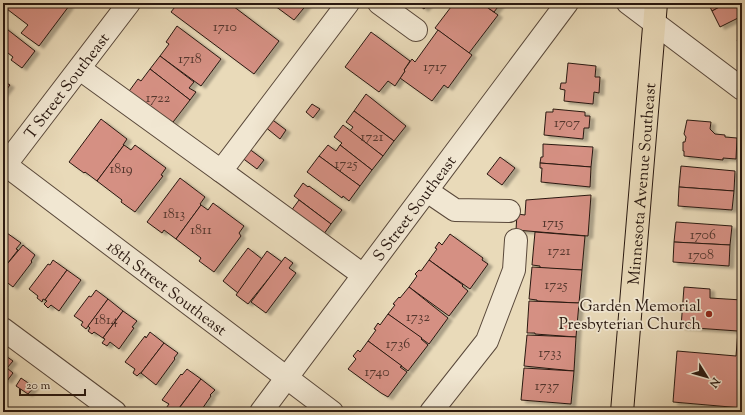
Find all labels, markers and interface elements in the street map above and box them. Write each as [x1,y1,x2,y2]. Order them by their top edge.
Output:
house number: 1710 [213,18,237,38]
street label: T Street Southeast [20,28,117,145]
house number: 1718 [178,50,202,70]
house number: 1717 [423,58,447,78]
street label: Minnesota Avenue Southeast [624,82,663,286]
house number: 1722 [146,89,171,109]
house number: 1707 [554,114,580,134]
house number: 1721 [361,128,384,148]
street label: S Street Southeast [369,151,463,267]
house number: 1725 [335,155,358,175]
house number: 1819 [109,160,133,180]
house number: 1813 [163,205,185,225]
house number: 1715 [542,214,564,234]
house number: 1811 [190,221,212,241]
house number: 1706 [690,226,716,246]
street label: 18th Street Southeast [101,236,231,343]
house number: 1721 [548,242,571,262]
house number: 1708 [688,246,714,266]
house number: 1725 [545,276,568,296]
place label: Garden Memorial Presbyterian Church [559,296,702,337]
house number: 1732 [406,308,430,328]
marker: Garden Memorial Presbyterian Church [704,309,714,319]
house number: 1814 [94,311,118,331]
house number: 1736 [386,335,410,355]
house number: 1733 [538,344,562,364]
north arrow [687,357,727,397]
house number: 1740 [364,363,390,383]
scale bar [20,371,85,397]
text: N [705,373,724,391]
text: 20 m [26,377,51,395]
house number: 1737 [535,377,559,397]

